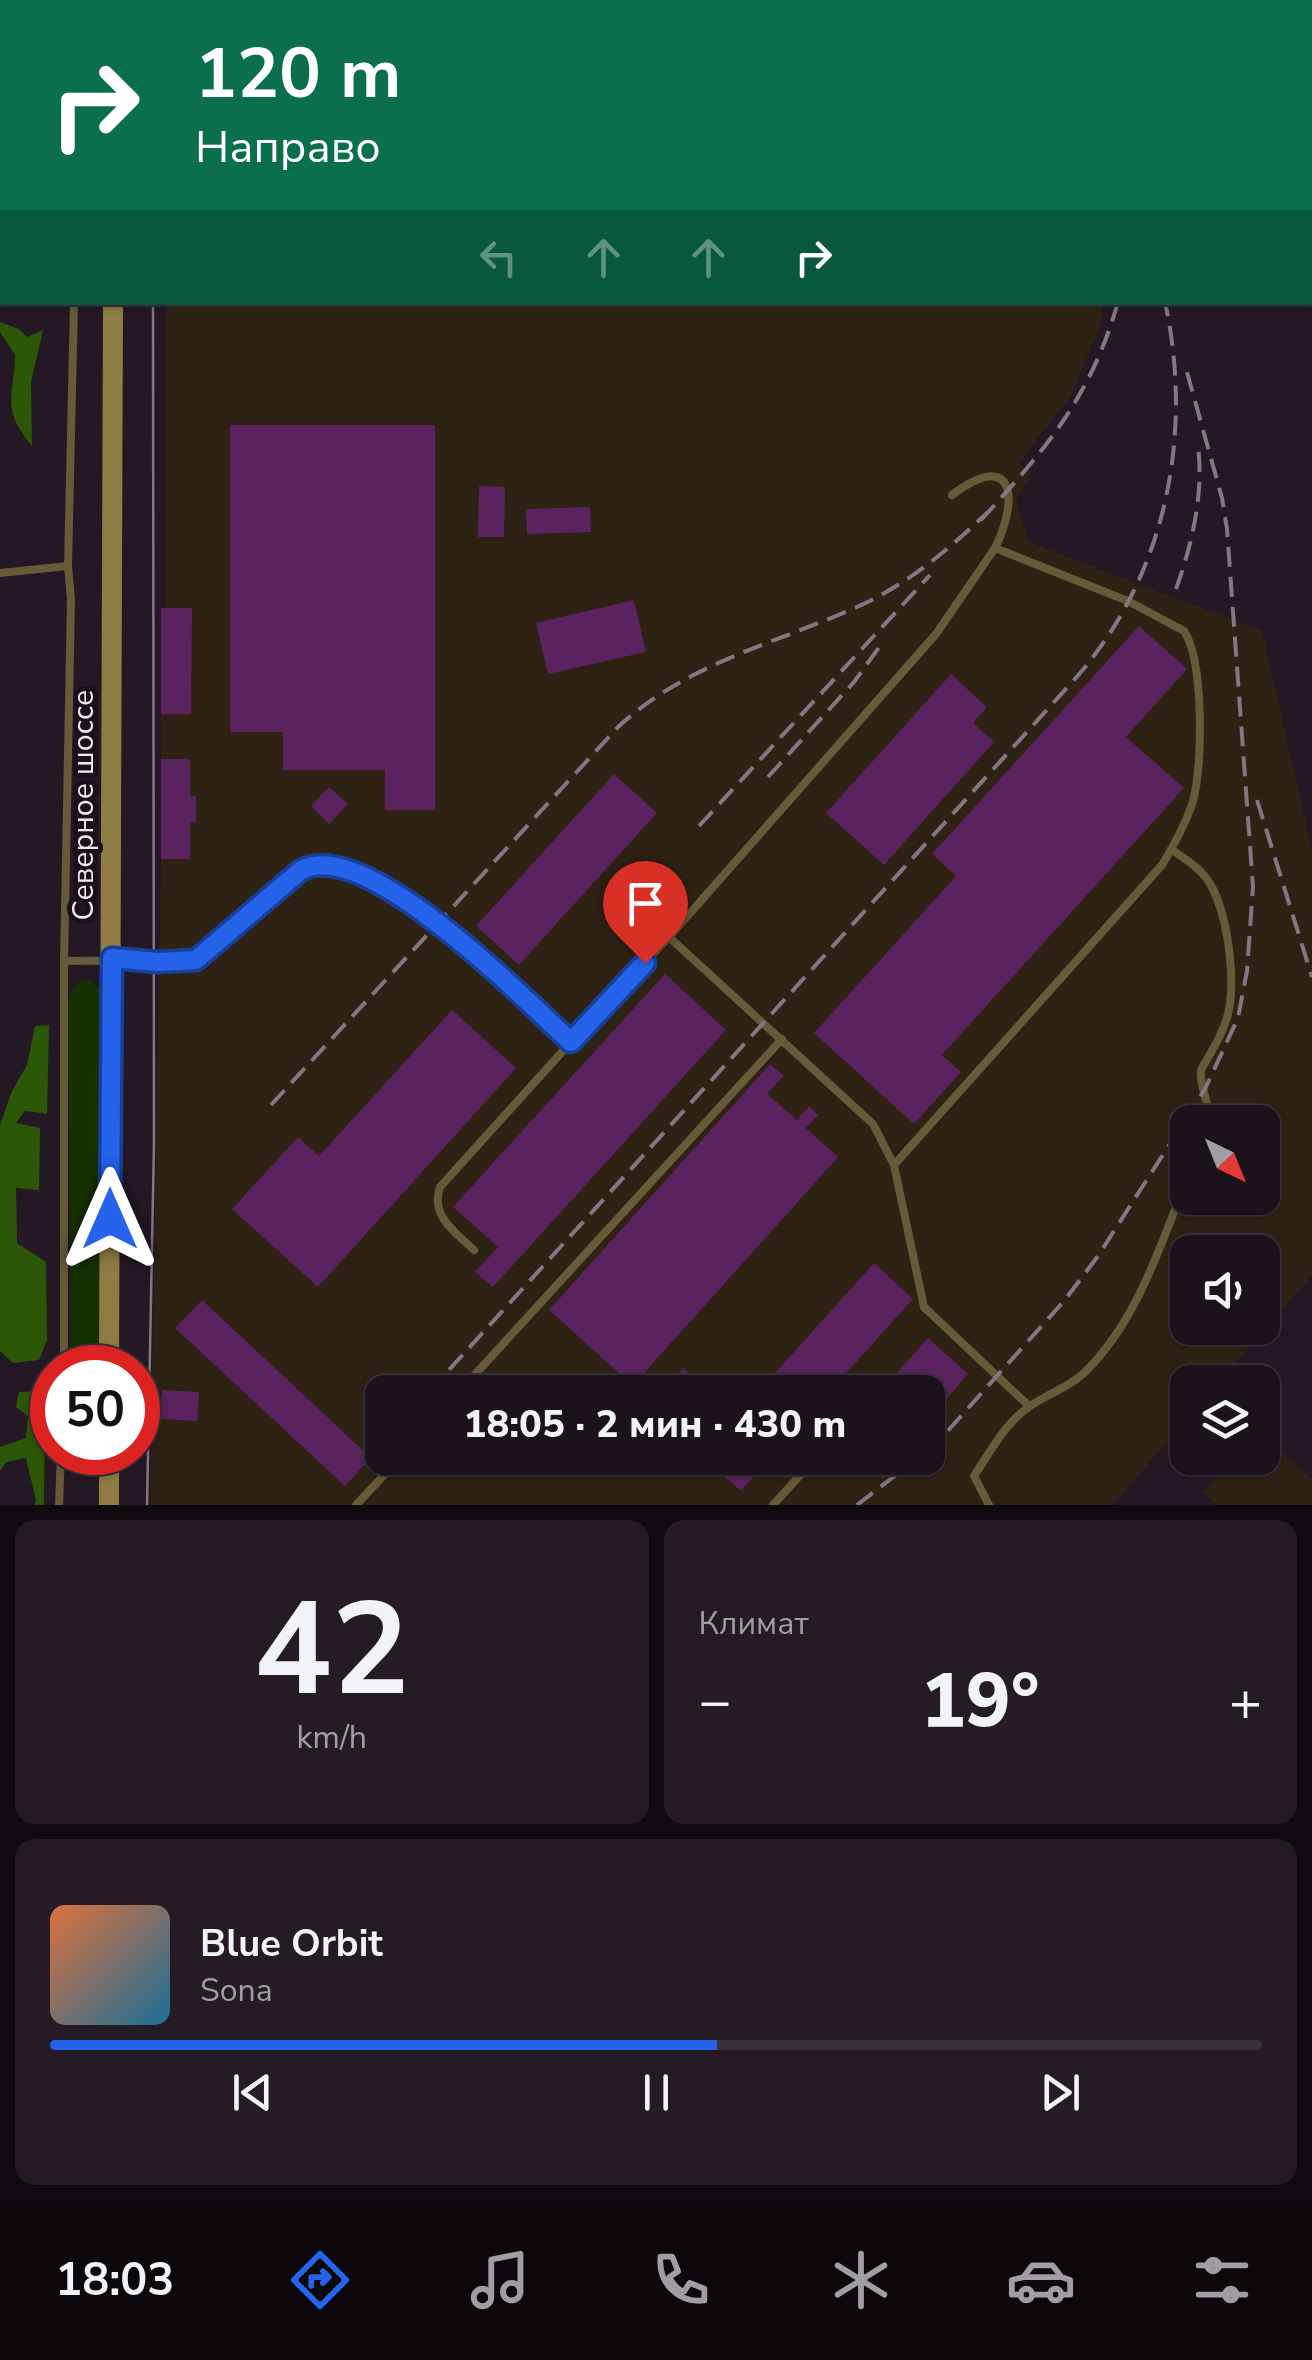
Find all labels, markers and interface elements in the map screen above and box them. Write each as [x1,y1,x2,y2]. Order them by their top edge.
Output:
text: 120 m [195,26,401,122]
icon: right [30,40,160,170]
text: Направо [195,117,381,178]
icon: left [471,230,526,285]
icon: ahead [576,230,631,285]
icon: ahead [681,230,736,285]
icon: right [786,230,841,285]
street label: Северное шоссе [63,690,104,920]
pin [603,861,688,964]
icon: arrive [618,876,673,931]
north arrow [1170,1105,1280,1215]
map controls [1170,1105,1280,1475]
position arrow [58,1167,162,1271]
button: sound [1170,1235,1280,1345]
speed limit sign: 50 [30,1345,160,1475]
button: layers [1170,1365,1280,1475]
text: 18:05 · 2 мин · 430 m [464,1399,846,1450]
text: 42 [254,1562,410,1739]
text: Климат [699,1602,809,1645]
text: 19° [921,1650,1040,1752]
text: − [699,1664,732,1739]
text: + [1229,1664,1262,1739]
text: km/h [296,1716,367,1759]
text: Blue Orbit [200,1918,383,1969]
text: Sona [200,1969,273,2012]
icon: previous [225,2065,280,2120]
icon: pause [629,2065,684,2120]
icon: next [1033,2065,1088,2120]
icon: directions [285,2245,355,2315]
icon: music [465,2245,535,2315]
icon: phone [646,2245,716,2315]
icon: climate [826,2245,896,2315]
icon: car [1006,2245,1076,2315]
icon: filters [1187,2245,1257,2315]
text: 18:03 [55,2250,174,2311]

